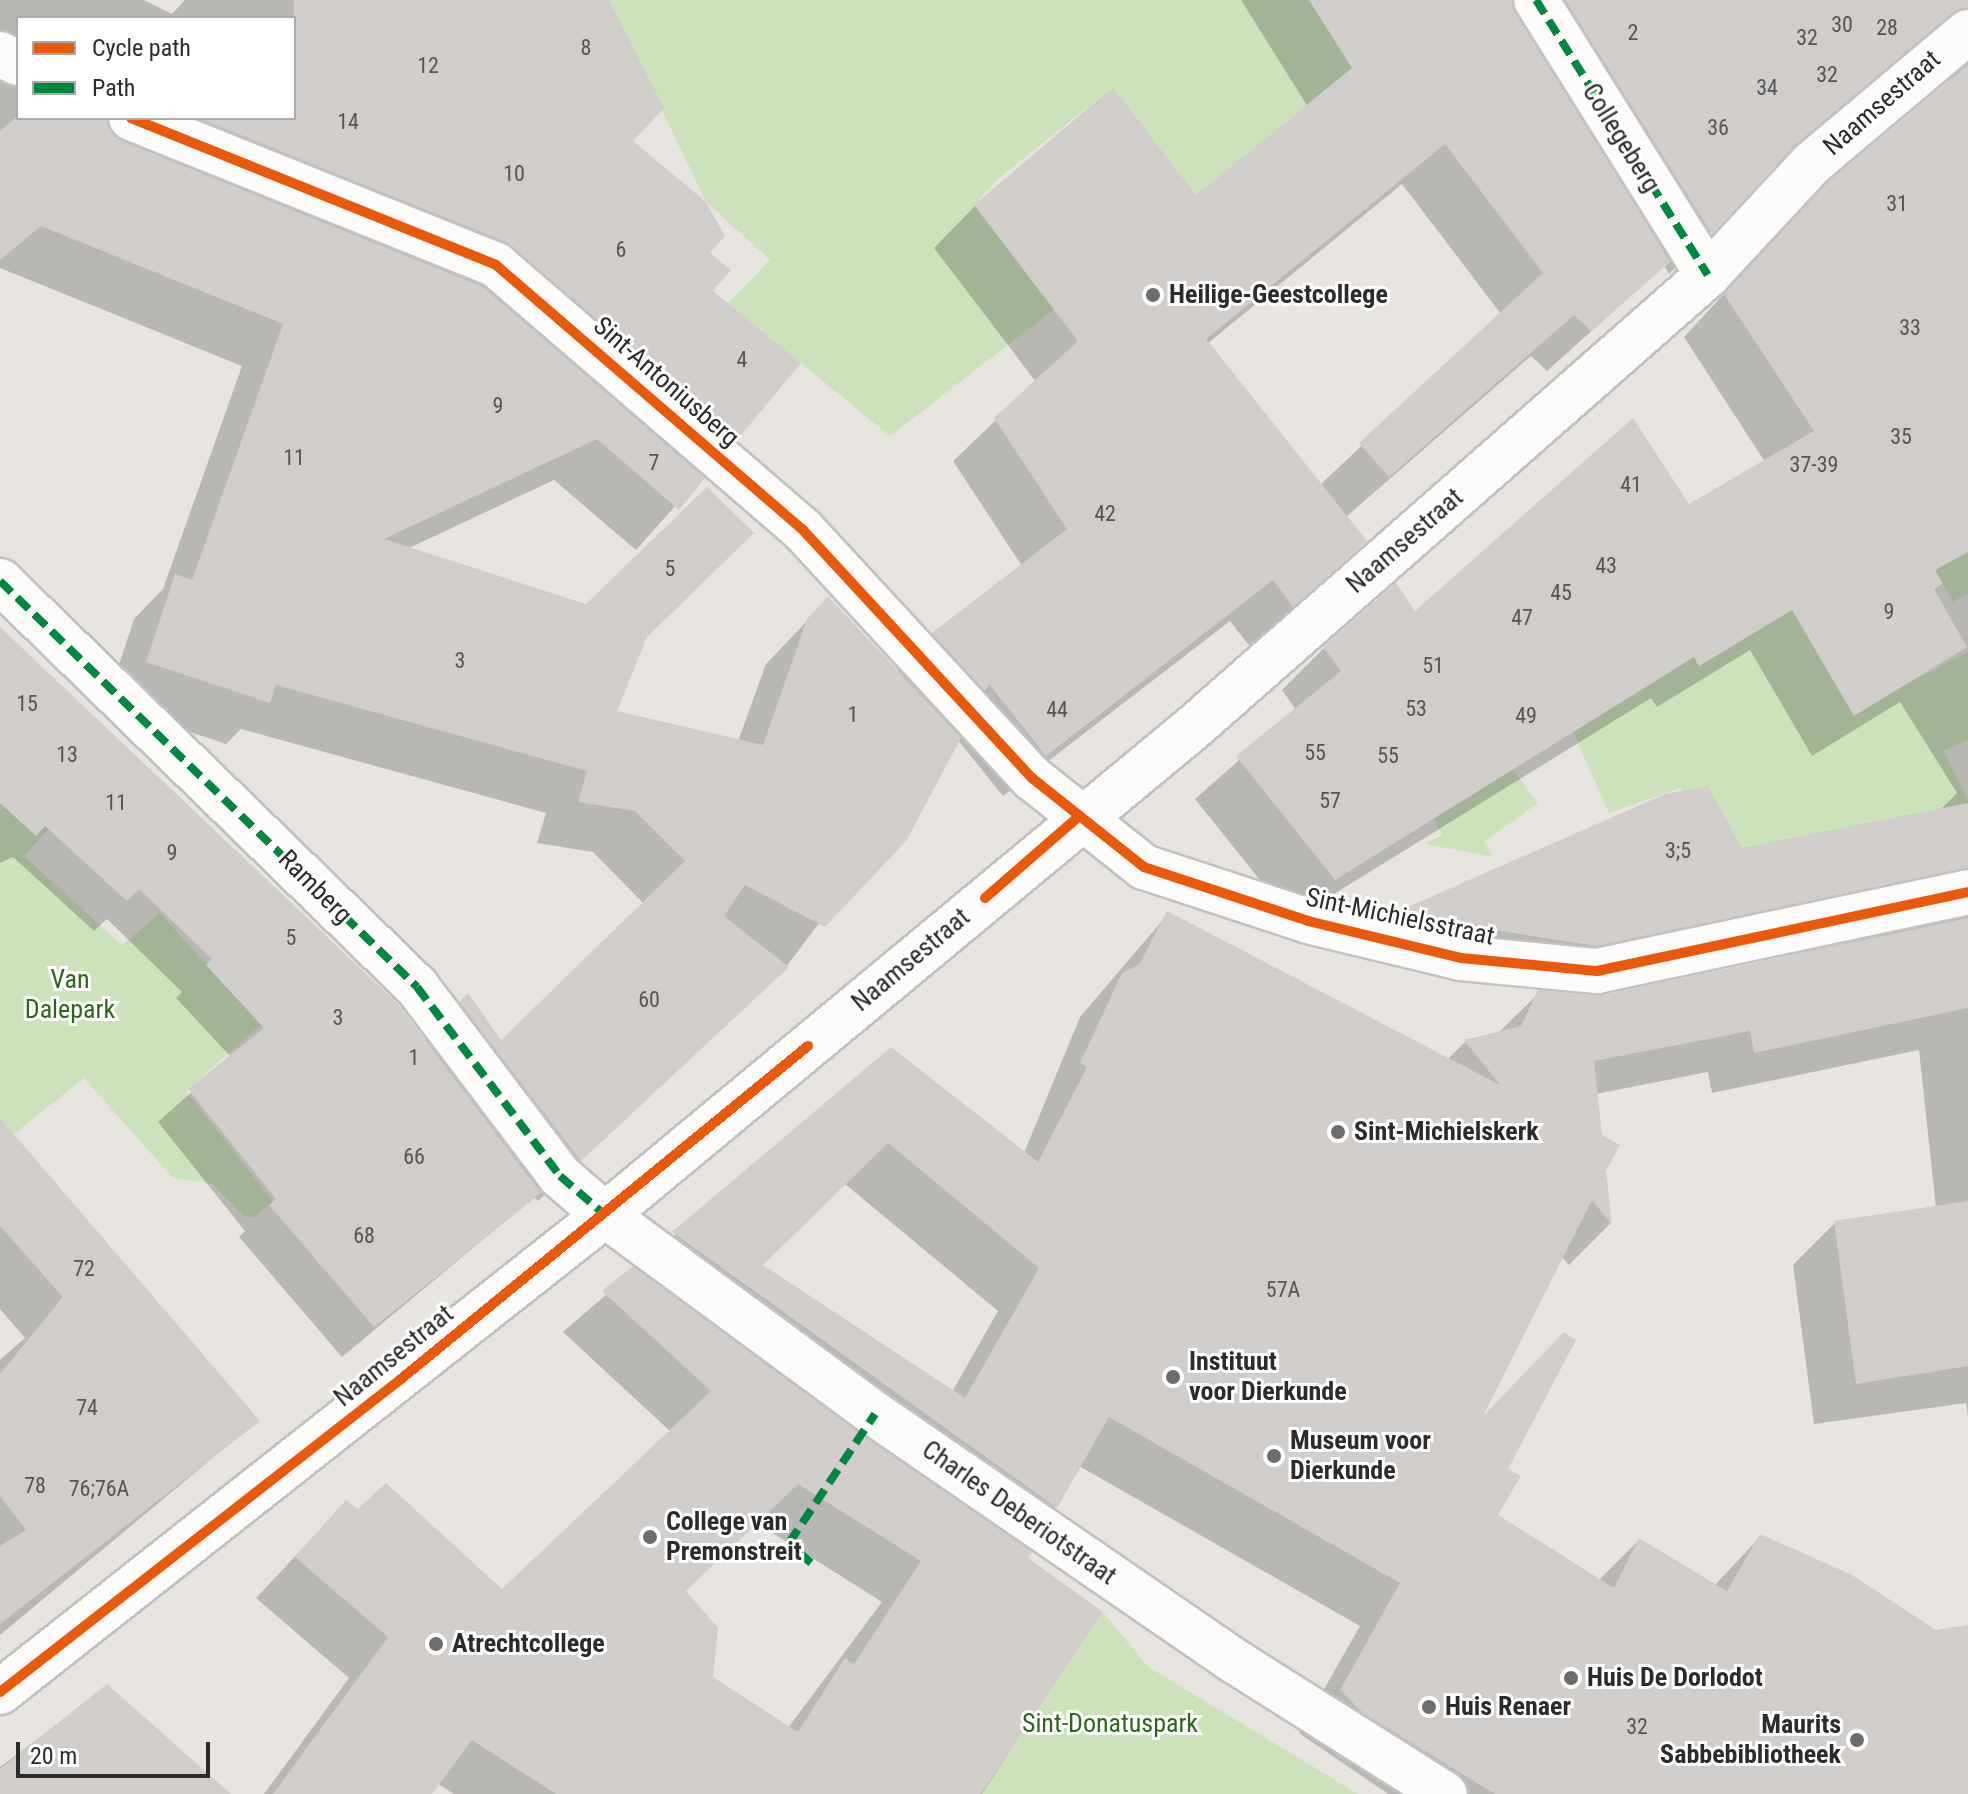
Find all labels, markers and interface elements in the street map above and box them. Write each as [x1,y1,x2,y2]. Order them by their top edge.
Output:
house number: 30 [1831,12,1853,38]
house number: 28 [1876,15,1898,41]
legend [16,16,296,120]
house number: 2 [1628,20,1638,46]
house number: 32 [1796,25,1818,51]
text: Cycle path [92,34,191,62]
house number: 8 [581,35,591,61]
street label: Naamsestraat [1817,44,1947,162]
house number: 12 [417,53,439,79]
house number: 32 [1816,62,1838,88]
text: Path [92,74,135,102]
house number: 34 [1756,75,1778,101]
street label: Collegeberg [1575,78,1667,198]
house number: 14 [337,109,359,135]
house number: 36 [1707,115,1729,141]
house number: 10 [503,161,525,187]
house number: 31 [1886,191,1908,217]
house number: 6 [616,237,626,263]
place label: Heilige-Geestcollege [1169,279,1388,311]
marker: Heilige-Geestcollege [1144,286,1162,304]
street label: Sint-Antoniusberg [587,310,745,454]
house number: 33 [1899,315,1921,341]
house number: 4 [737,347,747,373]
house number: 9 [493,393,503,419]
house number: 35 [1890,424,1912,450]
house number: 11 [283,445,305,471]
house number: 7 [649,450,659,476]
house number: 37-39 [1790,452,1838,478]
house number: 41 [1620,472,1642,498]
street label: Naamsestraat [1340,482,1470,600]
house number: 42 [1094,501,1116,527]
house number: 43 [1595,553,1617,579]
house number: 5 [665,556,675,582]
house number: 45 [1550,580,1572,606]
house number: 9 [1884,599,1894,625]
house number: 47 [1511,605,1533,631]
house number: 3 [455,648,465,674]
house number: 51 [1422,653,1444,679]
house number: 15 [16,691,38,717]
house number: 53 [1405,696,1427,722]
house number: 44 [1046,697,1068,723]
house number: 1 [848,702,858,728]
house number: 49 [1515,703,1537,729]
house number: 55 [1304,740,1326,766]
house number: 13 [56,742,78,768]
house number: 55 [1377,743,1399,769]
house number: 57 [1319,788,1341,814]
house number: 11 [105,790,127,816]
house number: 3;5 [1665,838,1691,864]
house number: 9 [167,840,177,866]
street label: Ramberg [272,844,358,930]
street label: Sint-Michielsstraat [1303,882,1497,952]
street label: Naamsestraat [846,902,976,1018]
house number: 5 [286,925,296,951]
park label: Van Dalepark [25,964,115,1026]
house number: 60 [638,987,660,1013]
house number: 3 [333,1005,343,1031]
house number: 1 [409,1045,419,1071]
place label: Sint-Michielskerk [1354,1116,1539,1148]
marker: Sint-Michielskerk [1329,1123,1347,1141]
house number: 66 [403,1144,425,1170]
house number: 68 [353,1223,375,1249]
house number: 72 [73,1256,95,1282]
house number: 57A [1266,1277,1300,1303]
street label: Naamsestraat [328,1299,460,1413]
place label: Instituut voor Dierkunde [1189,1346,1347,1408]
marker: Instituut voor Dierkunde [1164,1368,1182,1386]
house number: 74 [76,1395,98,1421]
place label: Museum voor Dierkunde [1290,1425,1431,1486]
street label: Charles Deberiotstraat [916,1434,1122,1592]
marker: Museum voor Dierkunde [1265,1447,1283,1465]
house number: 78 [24,1473,46,1499]
house number: 76;76A [69,1476,129,1502]
place label: College van Premonstreit [666,1506,802,1568]
marker: College van Premonstreit [641,1528,659,1546]
place label: Atrechtcollege [452,1628,605,1660]
marker: Atrechtcollege [427,1635,445,1653]
place label: Huis De Dorlodot [1587,1662,1763,1694]
marker: Huis De Dorlodot [1562,1669,1580,1687]
place label: Huis Renaer [1445,1691,1571,1723]
marker: Huis Renaer [1420,1698,1438,1716]
park label: Sint-Donatuspark [1022,1708,1198,1740]
place label: Maurits Sabbebibliotheek [1660,1709,1841,1770]
house number: 32 [1626,1714,1648,1740]
scale bar [20,1726,214,1776]
marker: Maurits Sabbebibliotheek [1848,1731,1866,1749]
text: 20 m [30,1742,77,1770]

